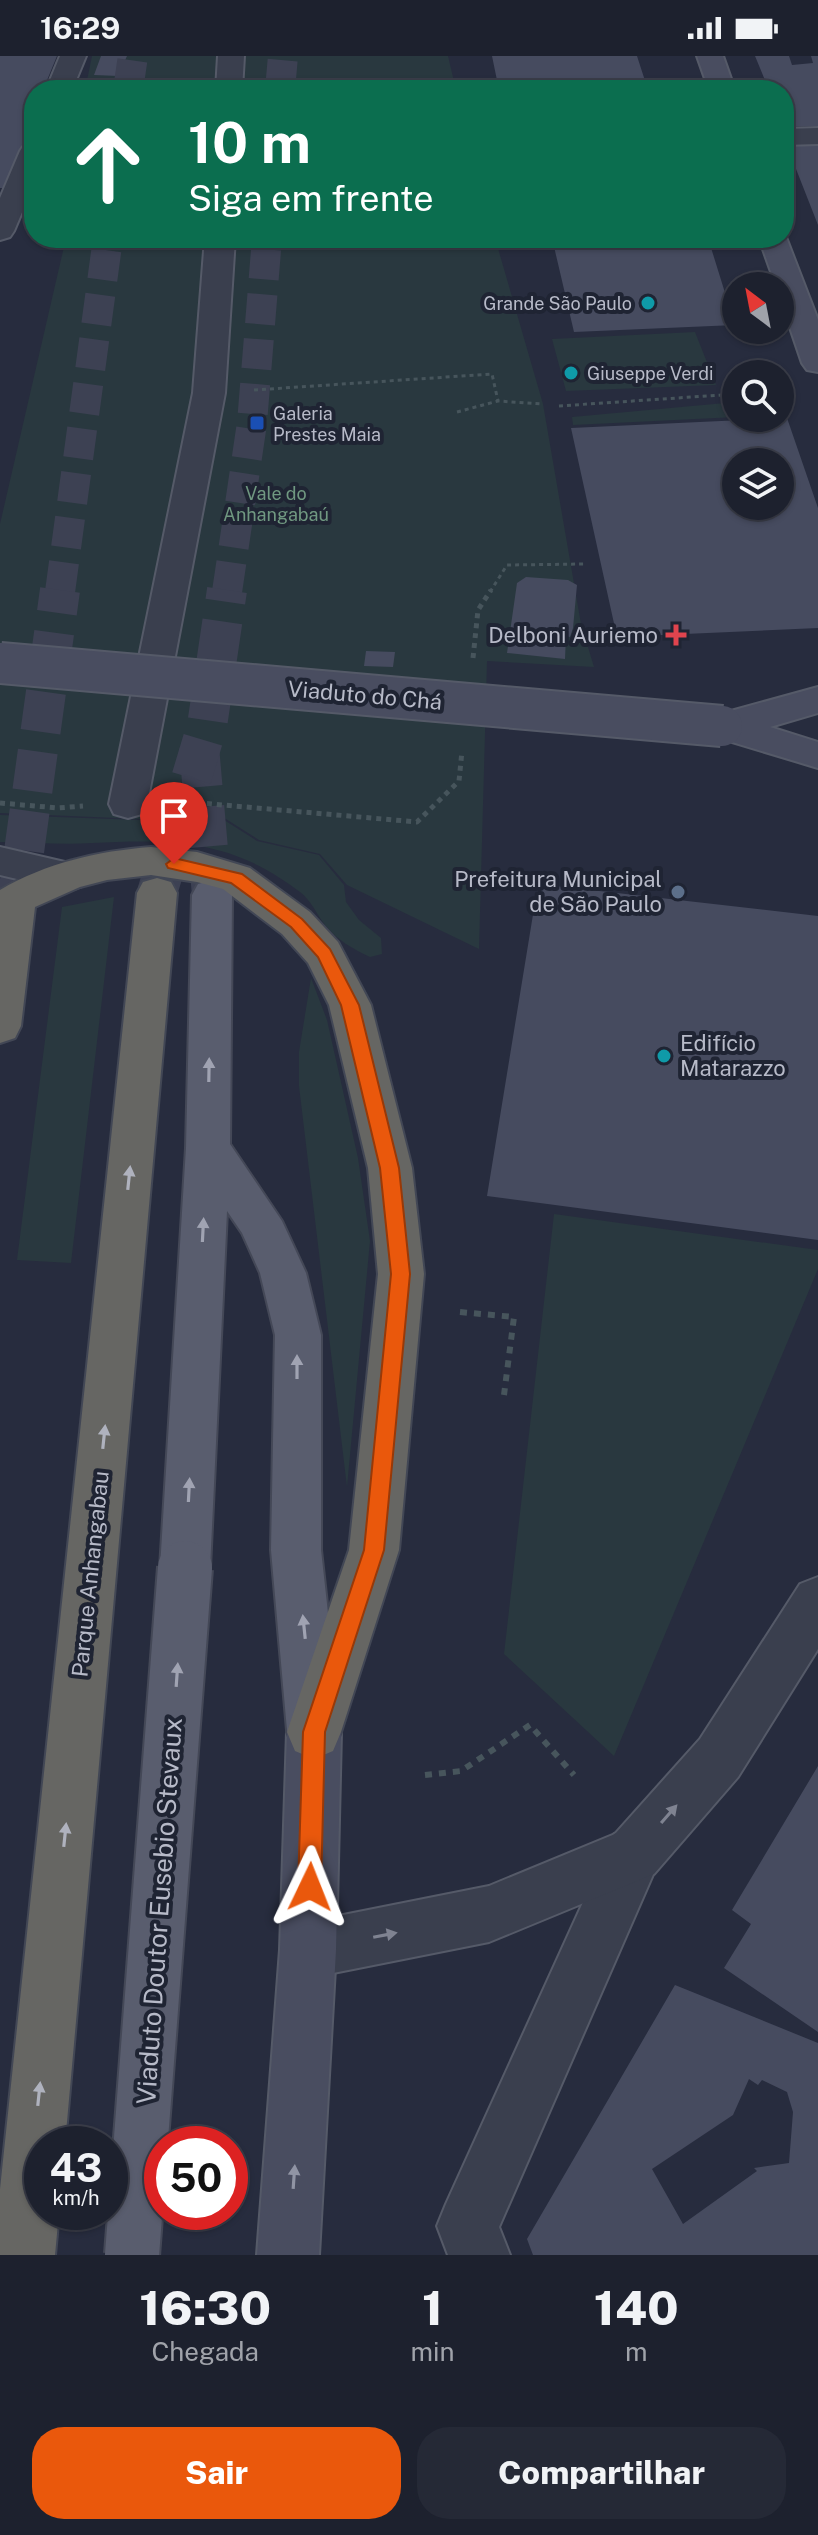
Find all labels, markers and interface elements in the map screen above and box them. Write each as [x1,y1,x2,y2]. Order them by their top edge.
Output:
text: 16:29 [40,10,120,46]
text: 10 m [188,110,311,176]
icon: ahead [56,112,160,216]
text: Siga em frente [188,177,434,219]
north arrow [722,272,794,344]
map controls [722,272,794,520]
place label: Grande São Paulo [483,293,632,314]
marker: Grande São Paulo [639,294,657,312]
button: search [722,360,794,432]
place label: Giuseppe Verdi [587,363,714,384]
marker: Giuseppe Verdi [562,364,580,382]
place label: Galeria Prestes Maia [273,403,381,445]
marker: Galeria Prestes Maia [248,414,266,432]
button: layers [722,448,794,520]
park label: Vale do Anhangabaú [223,483,329,525]
place label: Delboni Auriemo [488,622,658,648]
marker: Delboni Auriemo [665,624,687,646]
street label: Viaduto do Chá [287,675,443,715]
pin [140,782,208,864]
icon: arrive [152,794,196,838]
place label: Prefeitura Municipal de São Paulo [454,866,662,917]
marker: Prefeitura Municipal de São Paulo [669,883,687,901]
place label: Edifício Matarazzo [680,1030,786,1081]
marker: Edifício Matarazzo [655,1047,673,1065]
one-way arrow [203,1057,216,1082]
one-way arrow [123,1165,136,1190]
one-way arrow [197,1217,210,1242]
one-way arrow [291,1354,304,1379]
one-way arrow [97,1424,110,1449]
street label: Parque Anhangabau [66,1470,114,1678]
one-way arrow [183,1477,196,1502]
one-way arrow [297,1614,310,1639]
one-way arrow [171,1662,184,1687]
street label: Viaduto Doutor Eusebio Stevaux [130,1716,188,2106]
one-way arrow [659,1805,677,1824]
one-way arrow [58,1822,71,1847]
position arrow [268,1845,352,1929]
one-way arrow [372,1928,397,1940]
one-way arrow [33,2081,46,2106]
speed limit sign: 50 [144,2126,248,2230]
text: 43 [50,2144,102,2191]
one-way arrow [288,2164,301,2189]
text: km/h [52,2186,100,2210]
text: 16:30 [139,2279,271,2336]
text: 1 [422,2279,443,2336]
text: 140 [594,2279,679,2336]
text: Chegada [151,2336,259,2367]
text: min [410,2336,455,2367]
text: m [625,2336,648,2367]
button: Sair [32,2427,401,2519]
button: Compartilhar [417,2427,786,2519]

